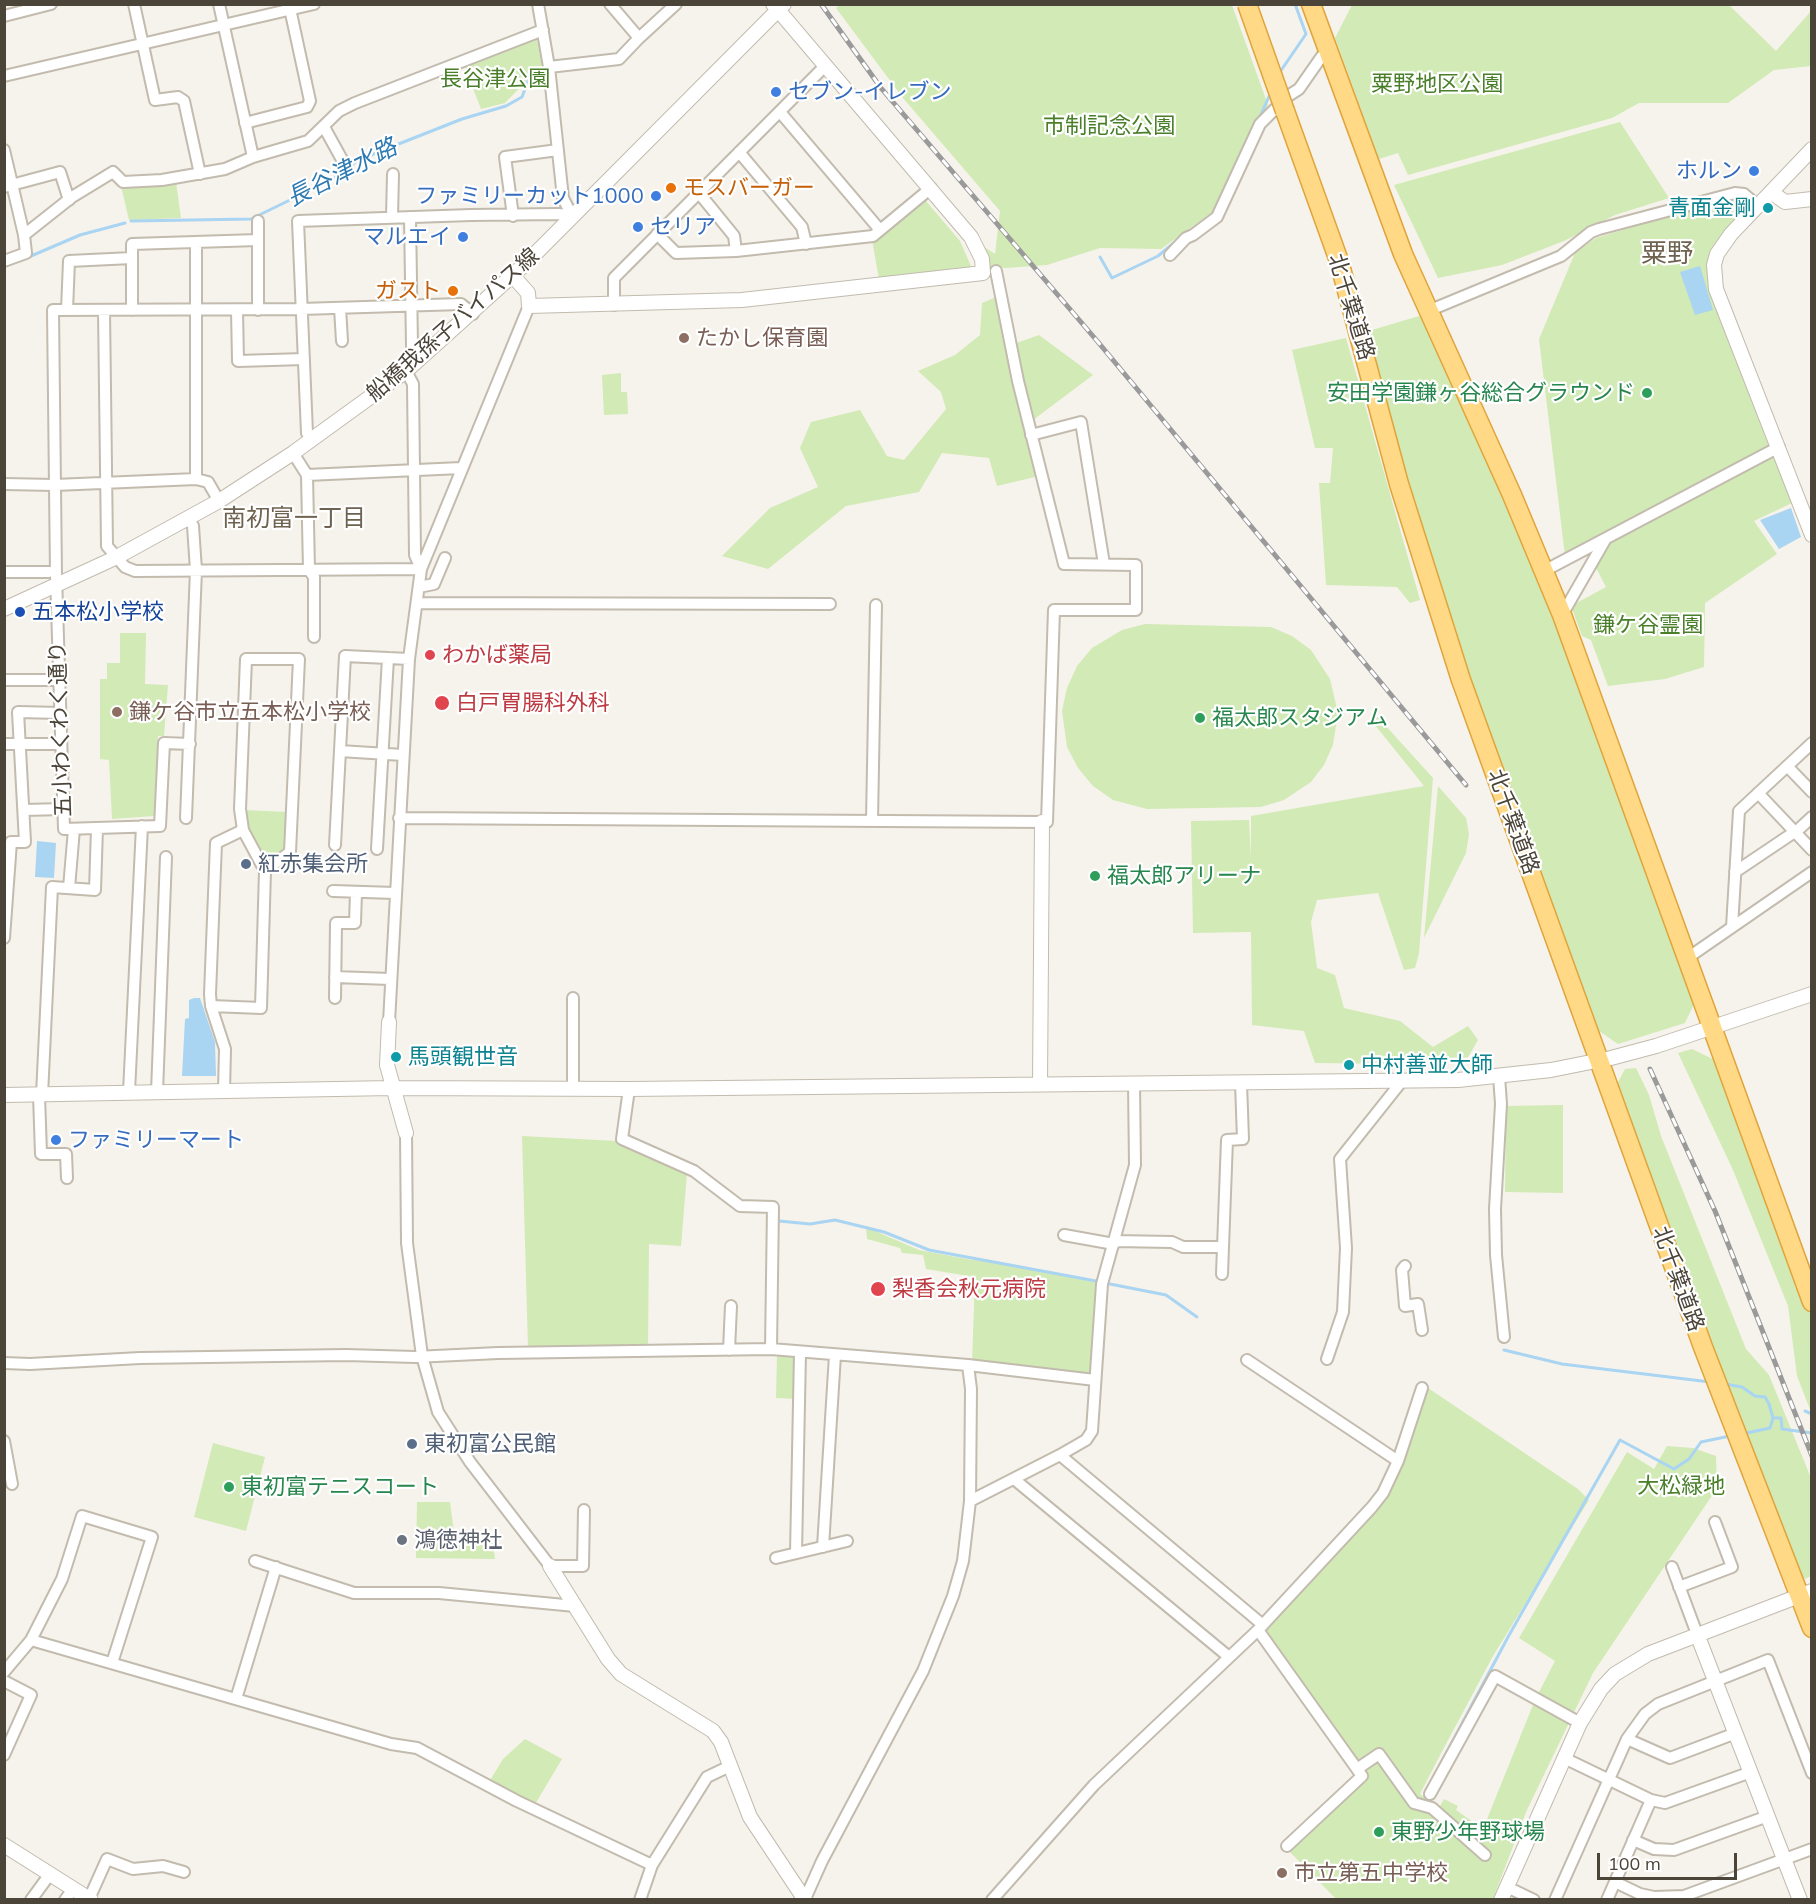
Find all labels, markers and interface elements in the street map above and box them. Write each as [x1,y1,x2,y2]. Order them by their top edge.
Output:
park label: 長谷津公園 [440,66,550,92]
park label: 粟野地区公園 [1371,71,1503,97]
place label: セブン-イレブン [788,79,951,105]
marker: セブン-イレブン [769,85,783,99]
park label: 市制記念公園 [1043,113,1175,139]
water label: 長谷津水路 [282,133,402,213]
place label: ホルン [1676,158,1742,184]
marker: ホルン [1747,164,1761,178]
place label: モスバーガー [683,175,815,201]
marker: モスバーガー [664,181,678,195]
place label: ファミリーカット1000 [415,183,644,209]
marker: ファミリーカット1000 [649,189,663,203]
place label: 青面金剛 [1668,195,1756,221]
marker: 青面金剛 [1761,201,1775,215]
place label: セリア [650,214,716,240]
marker: セリア [631,220,645,234]
place label: マルエイ [363,224,451,250]
marker: マルエイ [456,230,470,244]
district label: 粟野 [1641,238,1693,270]
street label: 船橋我孫子バイパス線 [361,243,545,407]
street label: 北千葉道路 [1322,251,1380,363]
place label: ガスト [375,278,441,304]
marker: ガスト [446,284,460,298]
place label: たかし保育園 [696,325,828,351]
marker: たかし保育園 [677,331,691,345]
place label: 安田学園鎌ヶ谷総合グラウンド [1327,380,1635,406]
marker: 安田学園鎌ヶ谷総合グラウンド [1640,386,1654,400]
district label: 南初富一丁目 [222,505,366,533]
place label: 五本松小学校 [32,599,164,625]
marker: 五本松小学校 [13,605,27,619]
park label: 鎌ケ谷霊園 [1593,612,1703,638]
street label: 五小わくわく通り [45,641,77,817]
place label: わかば薬局 [442,642,552,668]
marker: わかば薬局 [423,648,437,662]
place label: 白戸胃腸科外科 [456,690,610,716]
marker: 白戸胃腸科外科 [433,694,451,712]
place label: 鎌ケ谷市立五本松小学校 [129,699,371,725]
marker: 鎌ケ谷市立五本松小学校 [110,705,124,719]
place label: 福太郎スタジアム [1212,705,1388,731]
marker: 福太郎スタジアム [1193,711,1207,725]
street label: 北千葉道路 [1482,766,1544,878]
place label: 紅赤集会所 [258,851,368,877]
marker: 紅赤集会所 [239,857,253,871]
place label: 福太郎アリーナ [1107,863,1261,889]
marker: 福太郎アリーナ [1088,869,1102,883]
place label: 馬頭観世音 [408,1044,518,1070]
marker: 馬頭観世音 [389,1050,403,1064]
place label: 中村善並大師 [1361,1052,1493,1078]
marker: 中村善並大師 [1342,1058,1356,1072]
place label: ファミリーマート [68,1127,244,1153]
marker: ファミリーマート [49,1133,63,1147]
street label: 北千葉道路 [1647,1223,1709,1335]
place label: 梨香会秋元病院 [892,1276,1046,1302]
marker: 梨香会秋元病院 [869,1280,887,1298]
place label: 東初富公民館 [424,1431,556,1457]
marker: 東初富公民館 [405,1437,419,1451]
park label: 大松緑地 [1637,1473,1725,1499]
place label: 東初富テニスコート [241,1474,439,1500]
marker: 東初富テニスコート [222,1480,236,1494]
place label: 鴻徳神社 [414,1527,502,1553]
marker: 鴻徳神社 [395,1533,409,1547]
place label: 東野少年野球場 [1391,1819,1545,1845]
marker: 東野少年野球場 [1372,1825,1386,1839]
scale bar [1600,1841,1740,1879]
text: 100 m [1608,1852,1661,1875]
place label: 市立第五中学校 [1294,1860,1448,1886]
marker: 市立第五中学校 [1275,1866,1289,1880]

